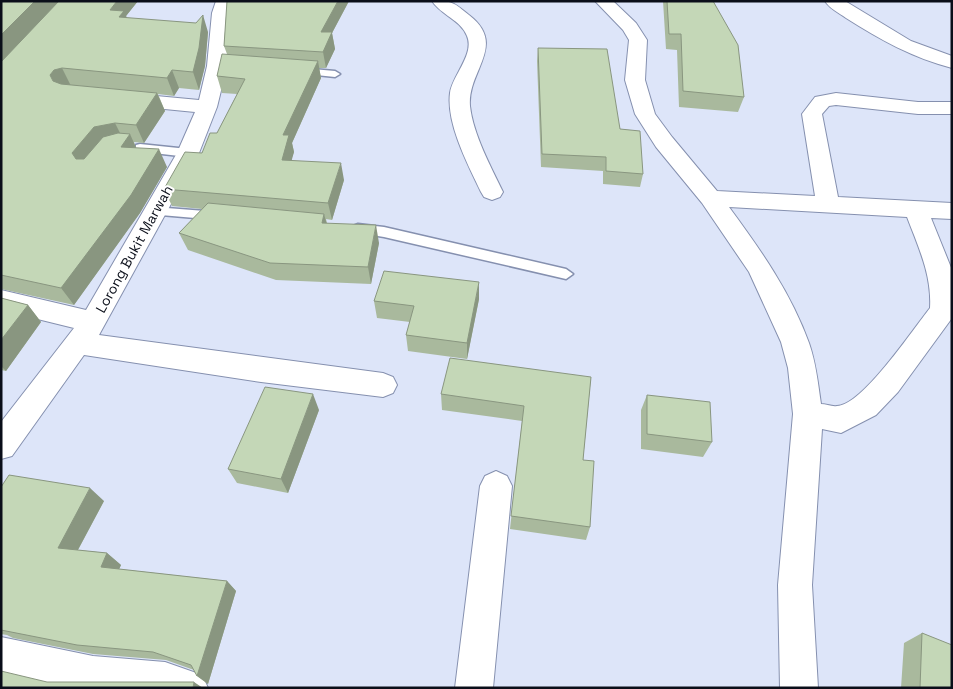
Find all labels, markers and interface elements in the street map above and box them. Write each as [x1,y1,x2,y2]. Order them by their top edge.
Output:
street label: Lorong Bukit Marwah [91,182,177,316]

